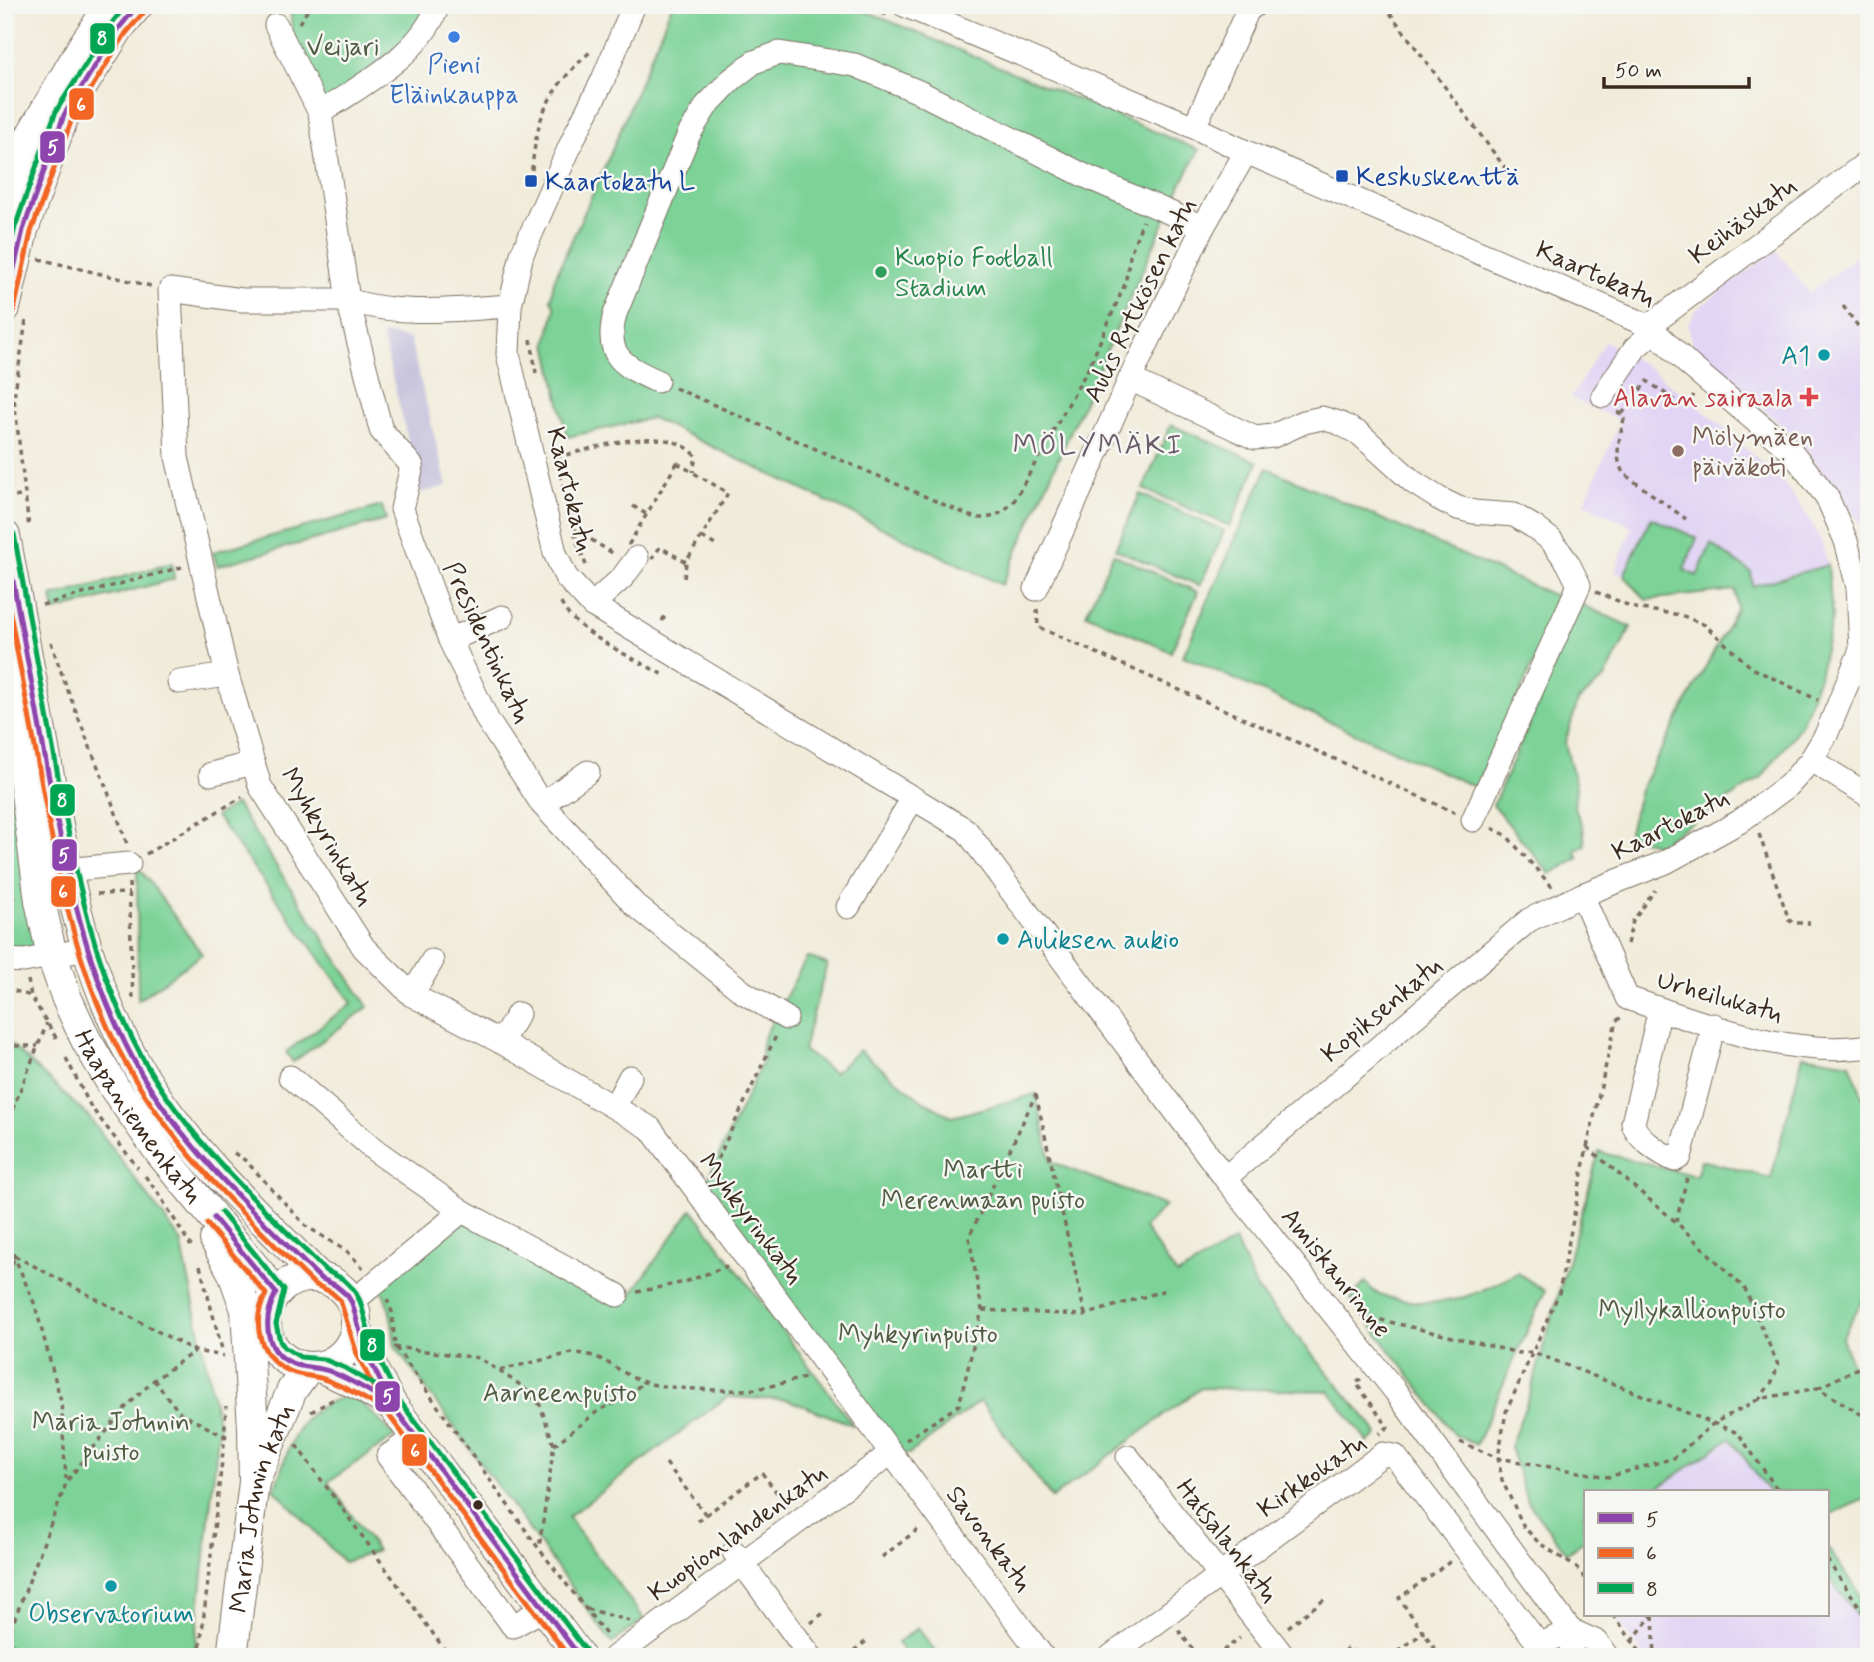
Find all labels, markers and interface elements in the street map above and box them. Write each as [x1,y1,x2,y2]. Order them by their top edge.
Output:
line badge: 8 [89,22,116,55]
text: 8 [97,27,107,52]
marker: Pieni Eläinkauppa [446,29,462,45]
park label: Veijari [306,31,380,65]
scale bar [1604,46,1750,90]
place label: Pieni Eläinkauppa [389,49,519,113]
text: 50 m [1615,57,1662,85]
line badge: 6 [68,87,95,121]
text: 6 [76,93,86,118]
line badge: 5 [39,130,66,164]
text: 5 [47,136,59,161]
place label: Keskuskenttä [1356,161,1520,195]
place label: Kaartokatu L [545,166,695,200]
marker: Keskuskenttä [1334,168,1350,184]
street label: Keihäskatu [1683,170,1804,273]
marker: Kaartokatu L [523,173,539,189]
street label: Aulis Rytkösen katu [1077,193,1205,409]
street label: Kaartokatu [1530,233,1660,316]
place label: Kuopio Football Stadium [895,242,1053,306]
marker: Kuopio Football Stadium [873,264,889,280]
place label: A1 [1781,340,1810,374]
marker: A1 [1816,347,1832,363]
place label: Alavan sairaala [1613,382,1793,416]
marker: Alavan sairaala [1799,387,1819,407]
place label: Mölymäen päiväkoti [1692,421,1813,485]
street label: Kaartokatu [537,424,601,555]
district label: MÖLYMÄKI [1013,428,1183,465]
marker: Mölymäen päiväkoti [1670,443,1686,459]
street label: Presidentinkatu [434,557,538,729]
street label: Myhkyrinkatu [272,762,381,913]
street label: Kaartokatu [1607,782,1735,870]
line badge: 8 [49,783,76,817]
text: 8 [57,789,67,814]
line badge: 5 [51,838,78,872]
text: 5 [58,844,70,869]
line badge: 6 [50,875,77,908]
text: 6 [58,880,68,905]
place label: Auliksen aukio [1017,924,1179,958]
marker: Auliksen aukio [995,931,1011,947]
street label: Kopiksenkatu [1315,950,1450,1071]
street label: Urheilukatu [1653,964,1786,1032]
street label: Haapaniemenkatu [65,1025,210,1211]
street label: Myhkyrinkatu [690,1147,811,1292]
park label: Martti Merenmaan puisto [881,1154,1085,1218]
street label: Amiskanrinne [1273,1201,1398,1345]
park label: Myllykallionpuisto [1598,1294,1786,1328]
park label: Myhkyrinpuisto [838,1318,998,1352]
line badge: 8 [359,1328,386,1362]
text: 8 [367,1334,377,1359]
park label: Aarneenpuisto [483,1377,637,1411]
line badge: 5 [374,1380,401,1413]
text: 5 [382,1385,394,1410]
street label: Maria Jotunin katu [223,1400,303,1615]
park label: Maria Jotunin puisto [32,1406,190,1470]
street label: Kirkkokatu [1251,1427,1373,1526]
line badge: 6 [401,1433,428,1467]
text: 6 [410,1439,420,1464]
street label: Kuopionlahdenkatu [642,1457,834,1610]
street label: Hatsalankatu [1167,1472,1285,1610]
street label: Savonkatu [937,1479,1039,1599]
legend [1584,1490,1828,1616]
unlabelled marker [471,1498,485,1512]
text: 5 [1646,1506,1659,1534]
text: 6 [1646,1540,1657,1568]
text: 8 [1646,1576,1658,1604]
marker: Observatorium [103,1578,119,1594]
place label: Observatorium [28,1598,194,1632]

